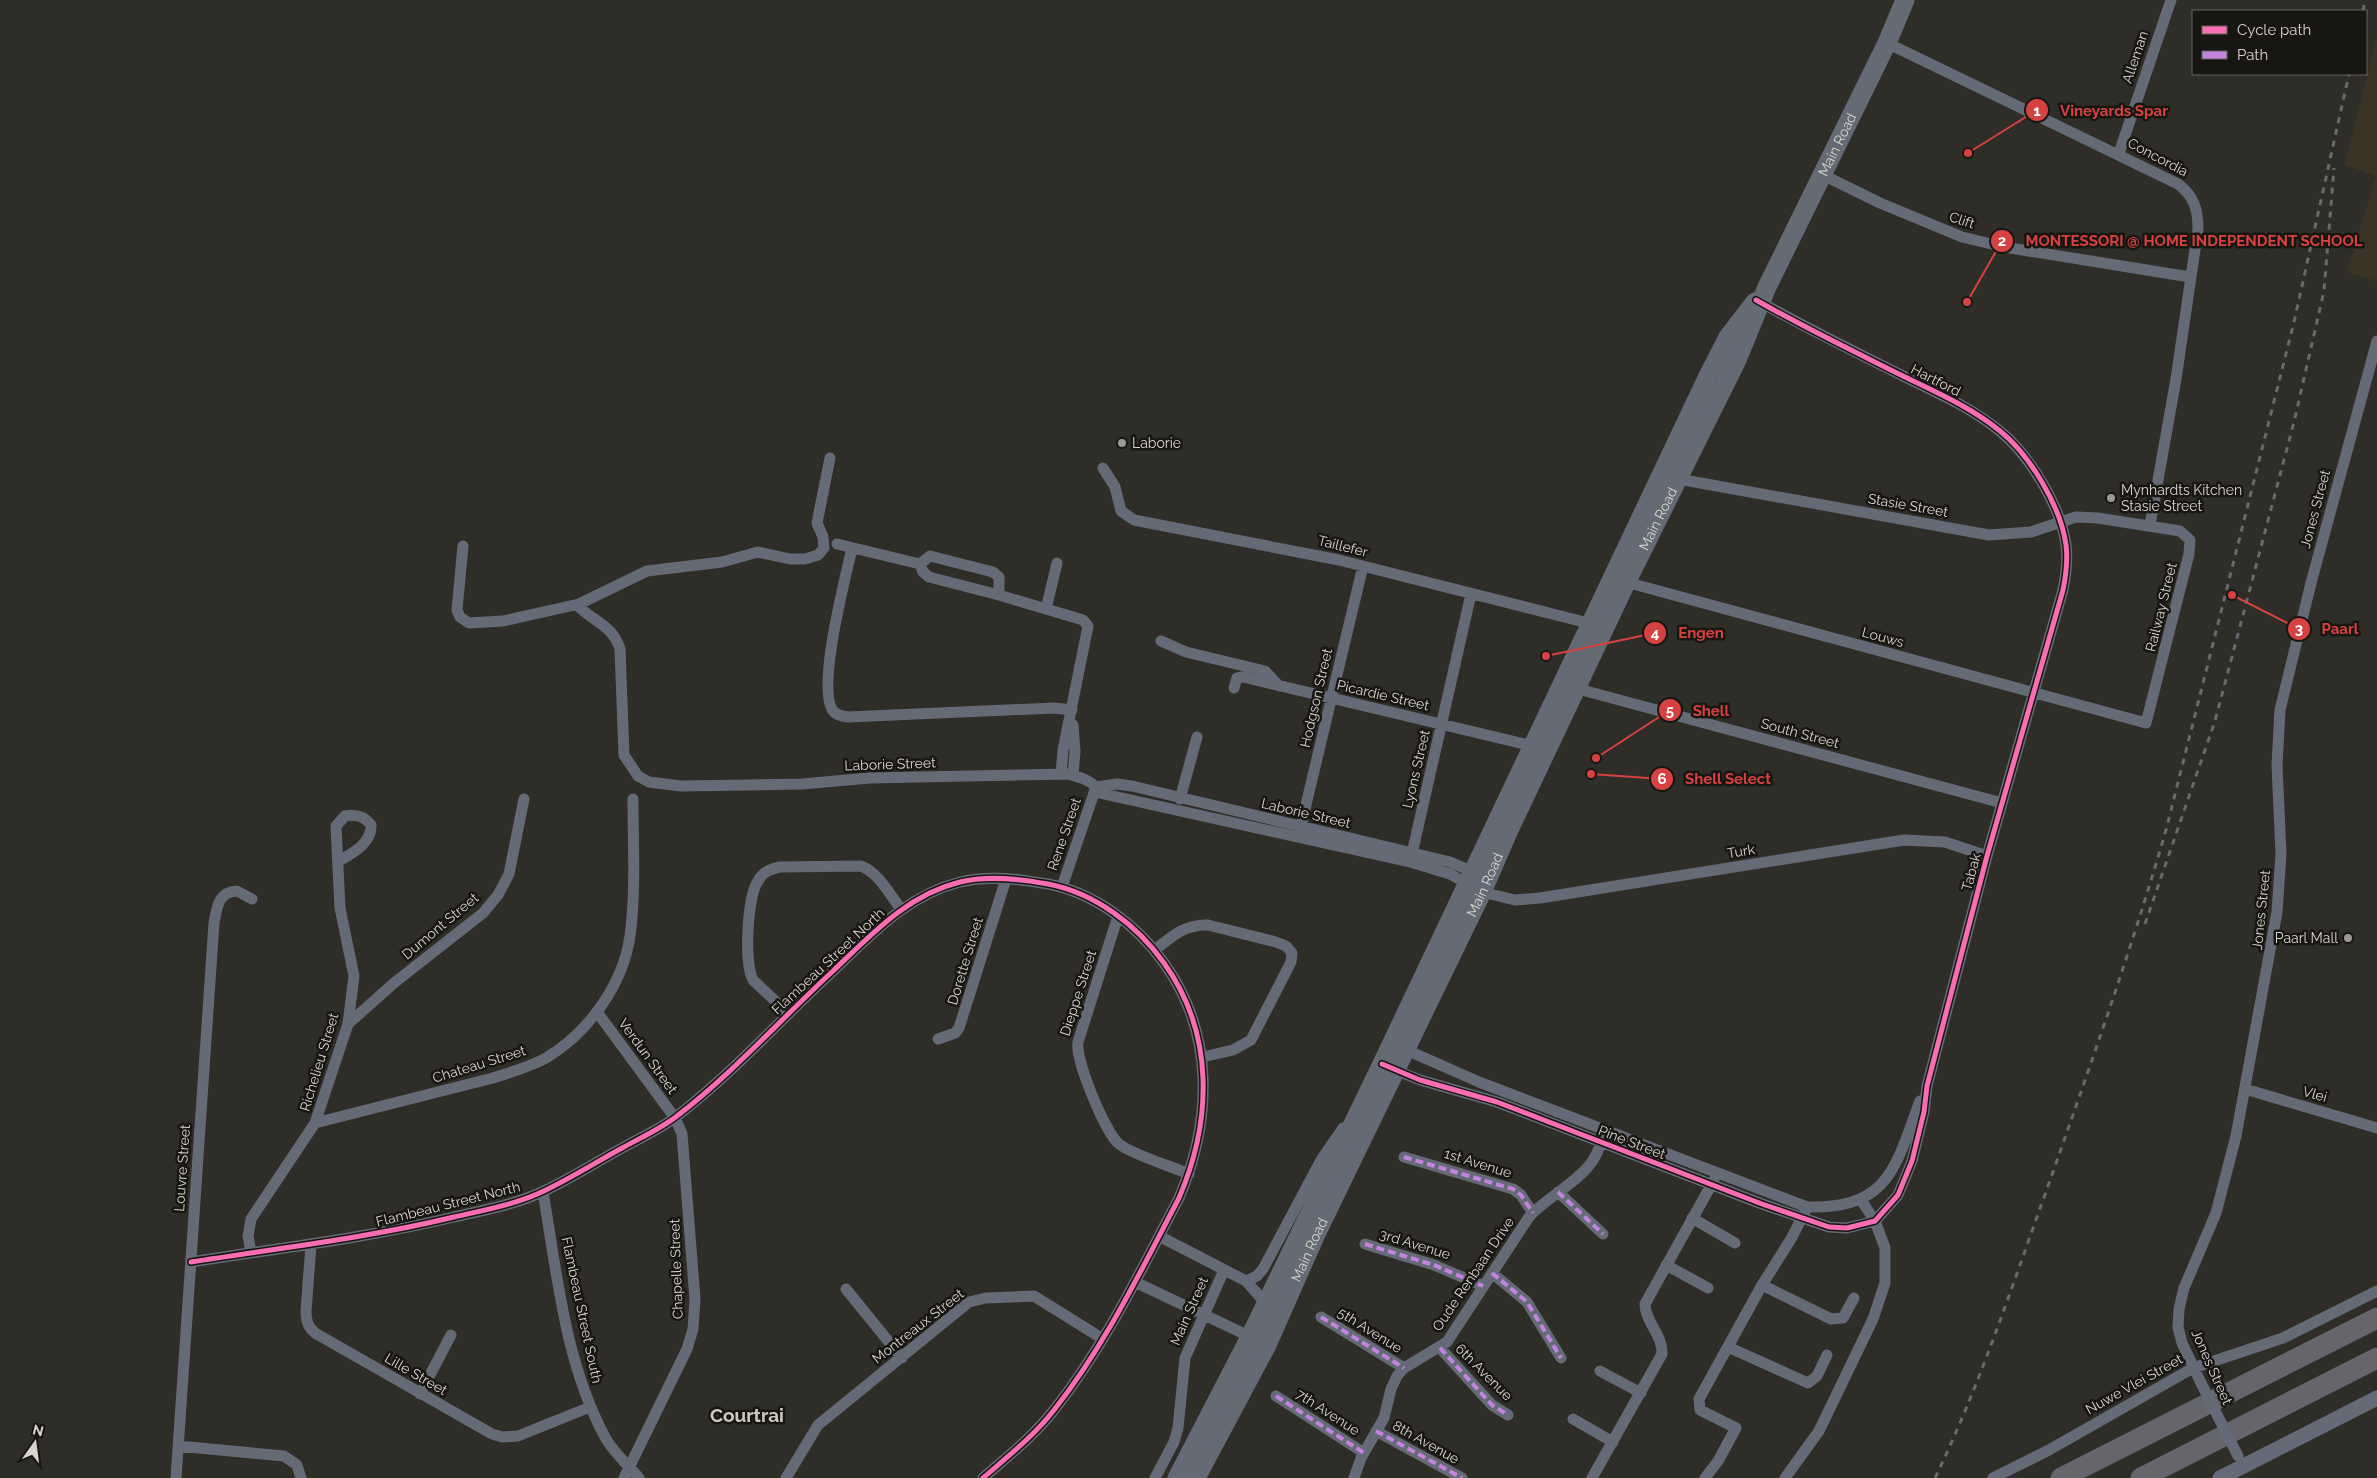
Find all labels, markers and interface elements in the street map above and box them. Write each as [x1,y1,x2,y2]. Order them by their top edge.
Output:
legend [2192,10,2367,75]
text: Cycle path [2237,21,2311,39]
street label: Alleman [2119,29,2151,85]
text: Path [2237,46,2268,64]
callout: Vineyards Spar [2025,95,2177,125]
text: 1 [2033,102,2041,120]
text: Vineyards Spar [2060,102,2168,120]
street label: Main Road [1815,110,1859,179]
street label: Concordia [2125,134,2191,180]
street label: Clift [1947,208,1977,232]
callout: MONTESSORI @ HOME INDEPENDENT SCHOOL [1990,226,2373,256]
text: 2 [1998,232,2006,250]
text: MONTESSORI @ HOME INDEPENDENT SCHOOL [2025,232,2363,250]
street label: Hartford [1908,361,1964,399]
place label: Laborie [1132,435,1181,451]
marker: Laborie [1116,437,1128,449]
street label: Jones Street [2297,468,2333,550]
place label: Mynhardts Kitchen Stasie Street [2121,482,2242,514]
street label: Main Road [1636,485,1680,553]
street label: Stasie Street [1867,490,1950,520]
marker: Mynhardts Kitchen Stasie Street [2105,492,2117,504]
street label: Taillefer [1316,532,1370,560]
street label: Railway Street [2142,560,2180,653]
callout: Paarl [2286,614,2368,644]
callout: Engen [1643,618,1733,648]
text: 3 [2295,620,2303,638]
text: Paarl [2321,620,2359,638]
text: 4 [1651,624,1660,642]
text: Engen [1678,624,1724,642]
street label: Louws [1860,624,1906,650]
street label: Hodgson Street [1297,646,1335,749]
street label: Picardie Street [1335,677,1431,713]
callout: Shell [1658,695,1739,725]
text: 5 [1666,702,1674,720]
text: Shell [1693,702,1730,720]
street label: South Street [1759,715,1841,751]
street label: Lyons Street [1399,728,1433,810]
street label: Laborie Street [844,754,936,774]
callout: Shell Select [1649,764,1781,794]
text: 6 [1657,770,1667,788]
text: Shell Select [1685,770,1771,788]
street label: Rene Street [1044,795,1084,872]
street label: Laborie Street [1260,795,1353,831]
street label: Turk [1726,841,1757,861]
street label: Main Road [1463,850,1506,919]
street label: Tabak [1958,851,1984,893]
street label: Jones Street [2249,869,2273,951]
street label: Dumont Street [399,889,482,963]
street label: Flambeau Street North [768,905,888,1017]
street label: Dorette Street [944,915,986,1007]
place label: Paarl Mall [2275,930,2338,946]
marker: Paarl Mall [2342,932,2354,944]
street label: Dieppe Street [1057,948,1099,1038]
street label: Richelieu Street [296,1011,342,1113]
street label: Verdun Street [615,1015,681,1097]
street label: Chateau Street [431,1042,528,1086]
street label: Vlei [2301,1083,2329,1105]
street label: Pine Street [1596,1122,1668,1162]
street label: Louvre Street [171,1124,193,1212]
street label: 1st Avenue [1442,1145,1514,1181]
street label: Flambeau Street North [374,1178,522,1230]
street label: Oude Renbaan Drive [1429,1214,1517,1334]
street label: Main Road [1288,1215,1331,1284]
street label: Chapelle Street [666,1218,686,1319]
street label: 3rd Avenue [1378,1226,1452,1262]
street label: Flambeau Street South [559,1235,605,1385]
street label: Main Street [1167,1274,1211,1348]
street label: Montreaux Street [869,1285,967,1367]
street label: 5th Avenue [1335,1304,1405,1356]
street label: Jones Street [2188,1327,2236,1407]
street label: 6th Avenue [1452,1340,1516,1404]
street label: Lille Street [382,1350,450,1398]
street label: Nuwe Vlei Street [2083,1351,2186,1417]
street label: 7th Avenue [1293,1386,1363,1438]
district label: Courtrai [710,1404,784,1426]
street label: 8th Avenue [1390,1417,1462,1467]
north arrow [10,1418,60,1468]
text: N [31,1421,45,1439]

